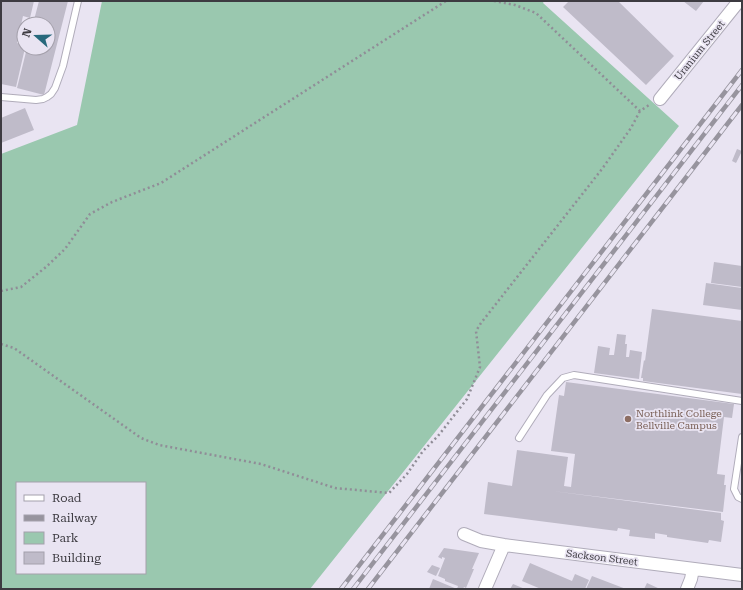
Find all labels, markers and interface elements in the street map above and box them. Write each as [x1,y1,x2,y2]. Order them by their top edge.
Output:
north arrow [16,16,56,56]
street label: Uranium Street [672,18,727,82]
text: N [20,26,35,39]
place label: Northlink College Bellville Campus [636,408,722,431]
marker: Northlink College Bellville Campus [623,414,633,424]
legend [16,482,146,574]
text: Road [52,491,82,505]
text: Railway [52,511,98,525]
text: Park [52,531,79,545]
street label: Sackson Street [566,548,639,567]
text: Building [52,551,101,565]

